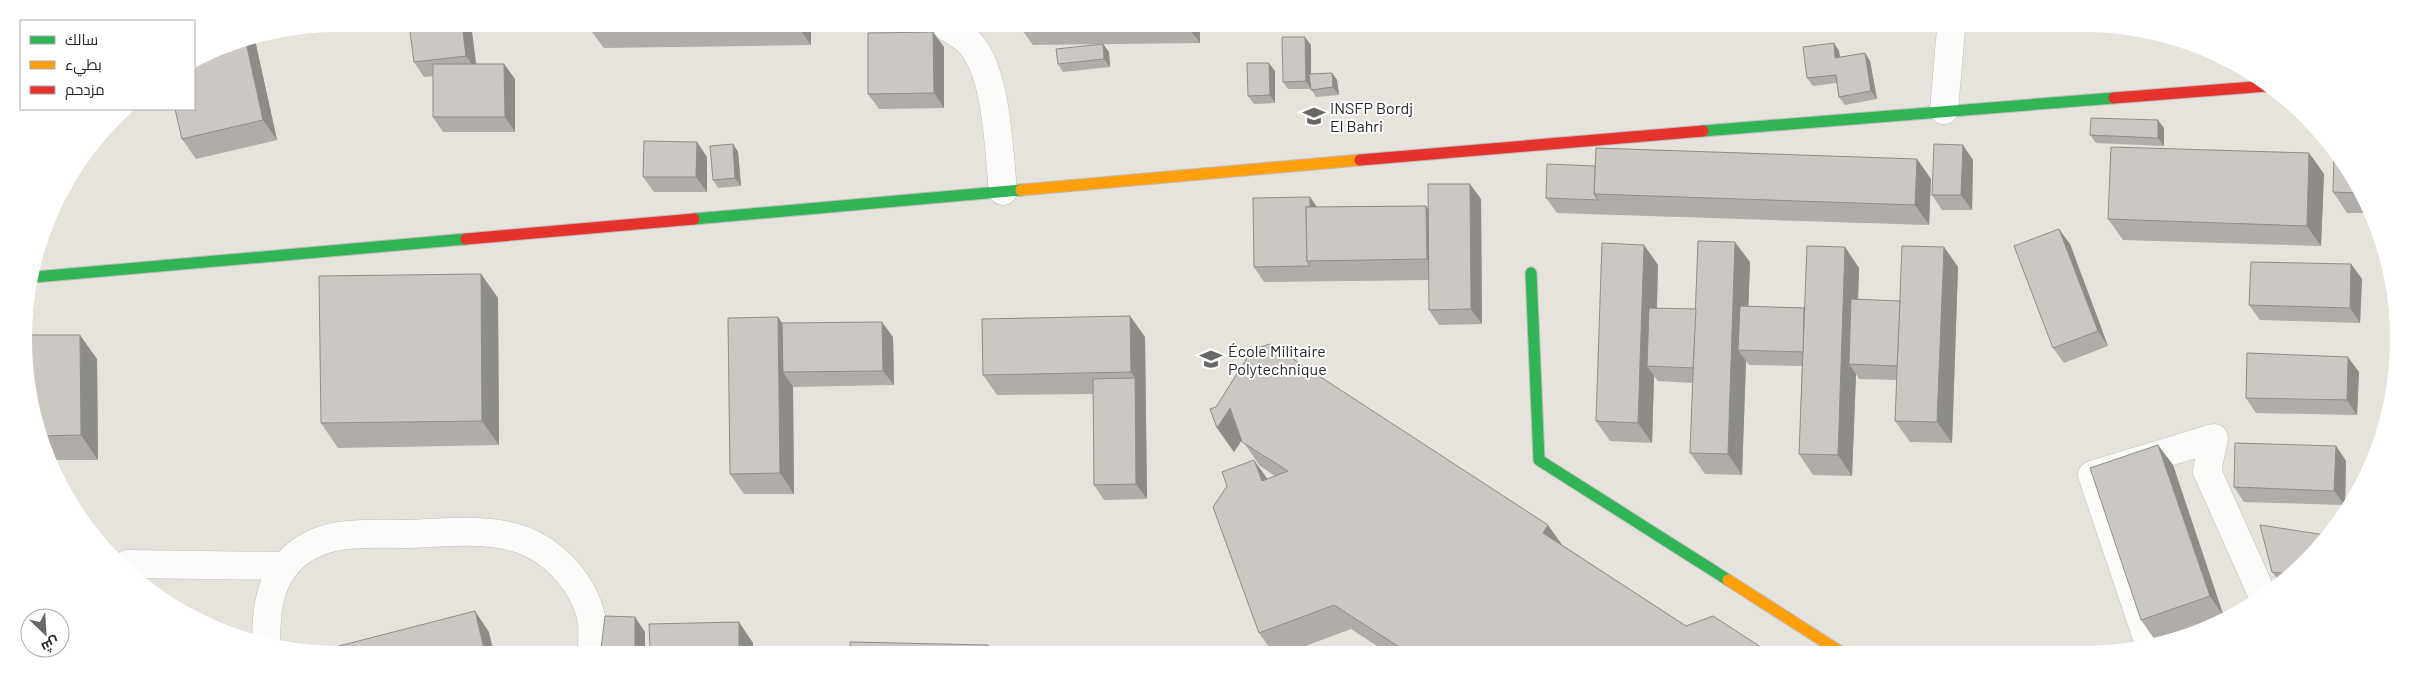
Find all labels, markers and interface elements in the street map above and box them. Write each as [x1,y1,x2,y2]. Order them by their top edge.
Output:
legend [20,20,195,110]
text: سالك [65,30,98,48]
text: بطيء [65,55,102,77]
text: مزدحم [65,80,105,100]
place label: INSFP Bordj El Bahri [1330,98,1413,135]
school or university icon: INSFP Bordj El Bahri [1301,103,1327,129]
place label: École Militaire Polytechnique [1228,341,1327,378]
school or university icon: École Militaire Polytechnique [1198,346,1224,372]
north arrow [20,608,70,658]
text: ش [39,633,62,657]

